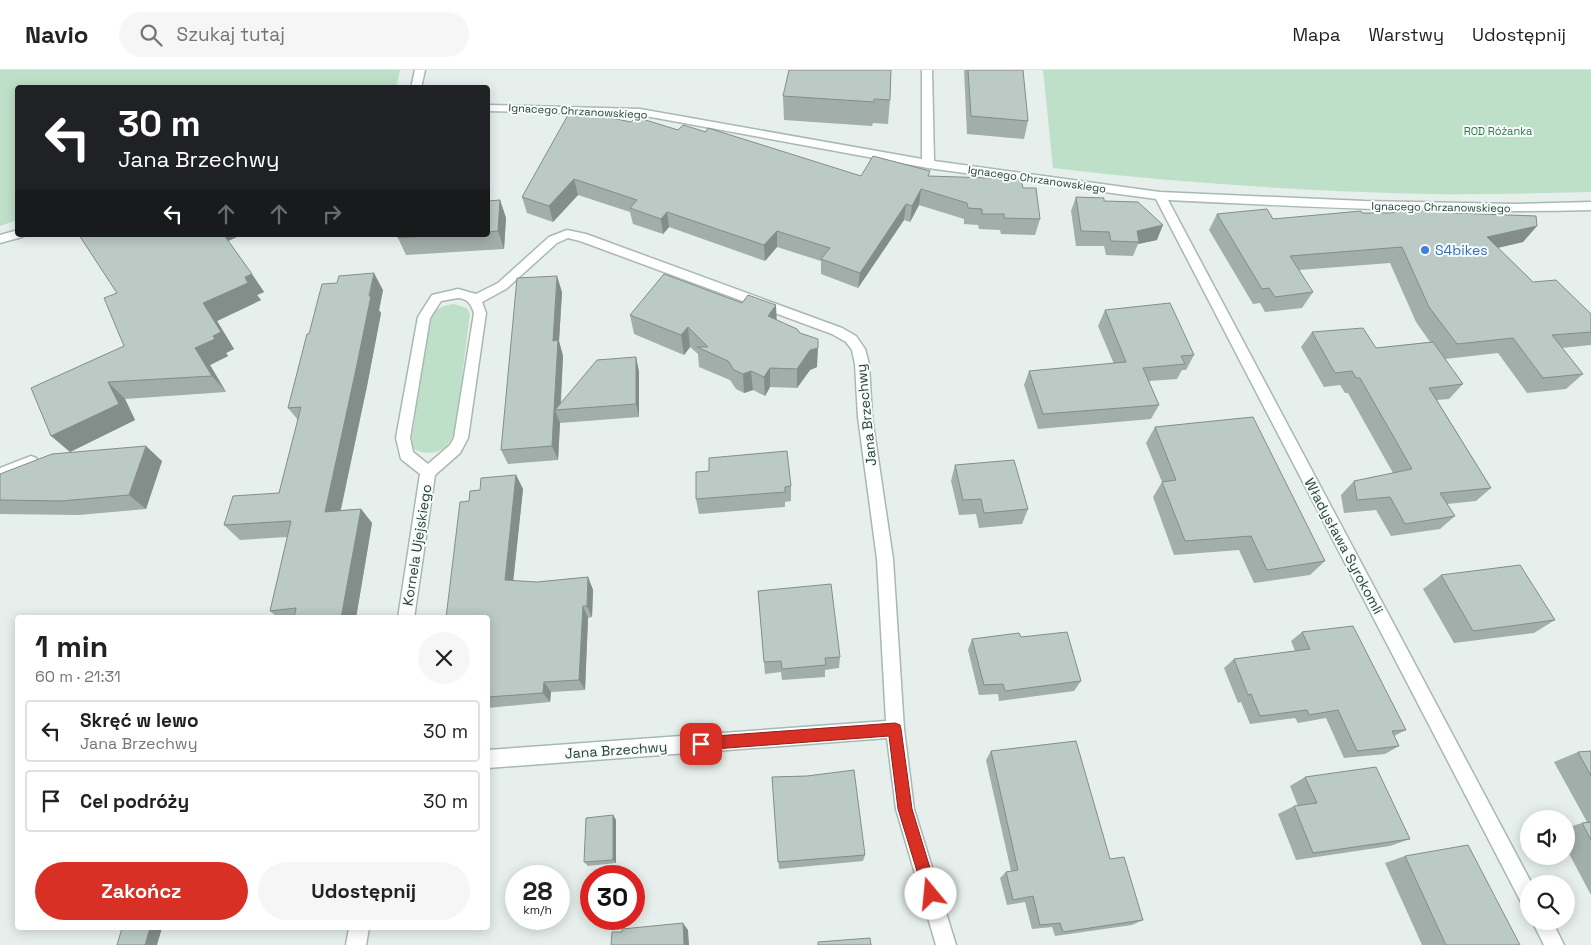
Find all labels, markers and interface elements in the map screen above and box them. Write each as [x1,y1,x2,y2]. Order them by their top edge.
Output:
search box [119,12,469,57]
text: Navio [25,19,89,50]
icon: search [137,21,165,49]
text: Szukaj tutaj [177,22,285,47]
text: Mapa [1293,23,1340,46]
text: Warstwy [1368,23,1444,46]
text: Udostępnij [1472,23,1566,46]
street label: Ignacego Chrzanowskiego [508,100,648,122]
text: 30 m [118,102,201,146]
icon: left [35,105,100,170]
park label: ROD Różanka [1464,124,1533,138]
text: Jana Brzechwy [118,145,279,173]
street label: Ignacego Chrzanowskiego [967,162,1107,196]
street label: Ignacego Chrzanowskiego [1371,199,1511,215]
icon: left [159,200,187,228]
icon: ahead [212,200,240,228]
icon: ahead [265,200,293,228]
icon: right [318,200,346,228]
place label: S4bikes [1435,241,1488,259]
marker: S4bikes [1419,244,1431,256]
street label: Jana Brzechwy [852,363,880,467]
street label: Władysława Syrokomli [1300,475,1388,617]
street label: Kornela Ujejskiego [398,483,436,607]
text: 1 min [35,627,108,666]
button: close [418,632,470,684]
text: 60 m · 21:31 [35,666,121,687]
text: Skręć w lewo [80,708,199,733]
icon: left [37,717,65,745]
text: 30 m [423,719,468,744]
pin [680,723,722,765]
icon: arrive [687,730,715,758]
text: Jana Brzechwy [80,733,197,754]
street label: Jana Brzechwy [564,737,668,763]
icon: arrive [37,787,65,815]
text: Cel podróży [80,789,189,814]
text: 30 m [423,789,468,814]
map controls [1520,810,1575,930]
button: sound [1520,810,1575,865]
button: Zakończ [35,862,248,920]
button: Udostępnij [258,862,470,920]
speed limit sign: 30 [580,865,645,930]
position arrow [904,867,956,919]
text: 28 [523,875,552,907]
button: search [1520,875,1575,930]
text: km/h [523,902,552,918]

